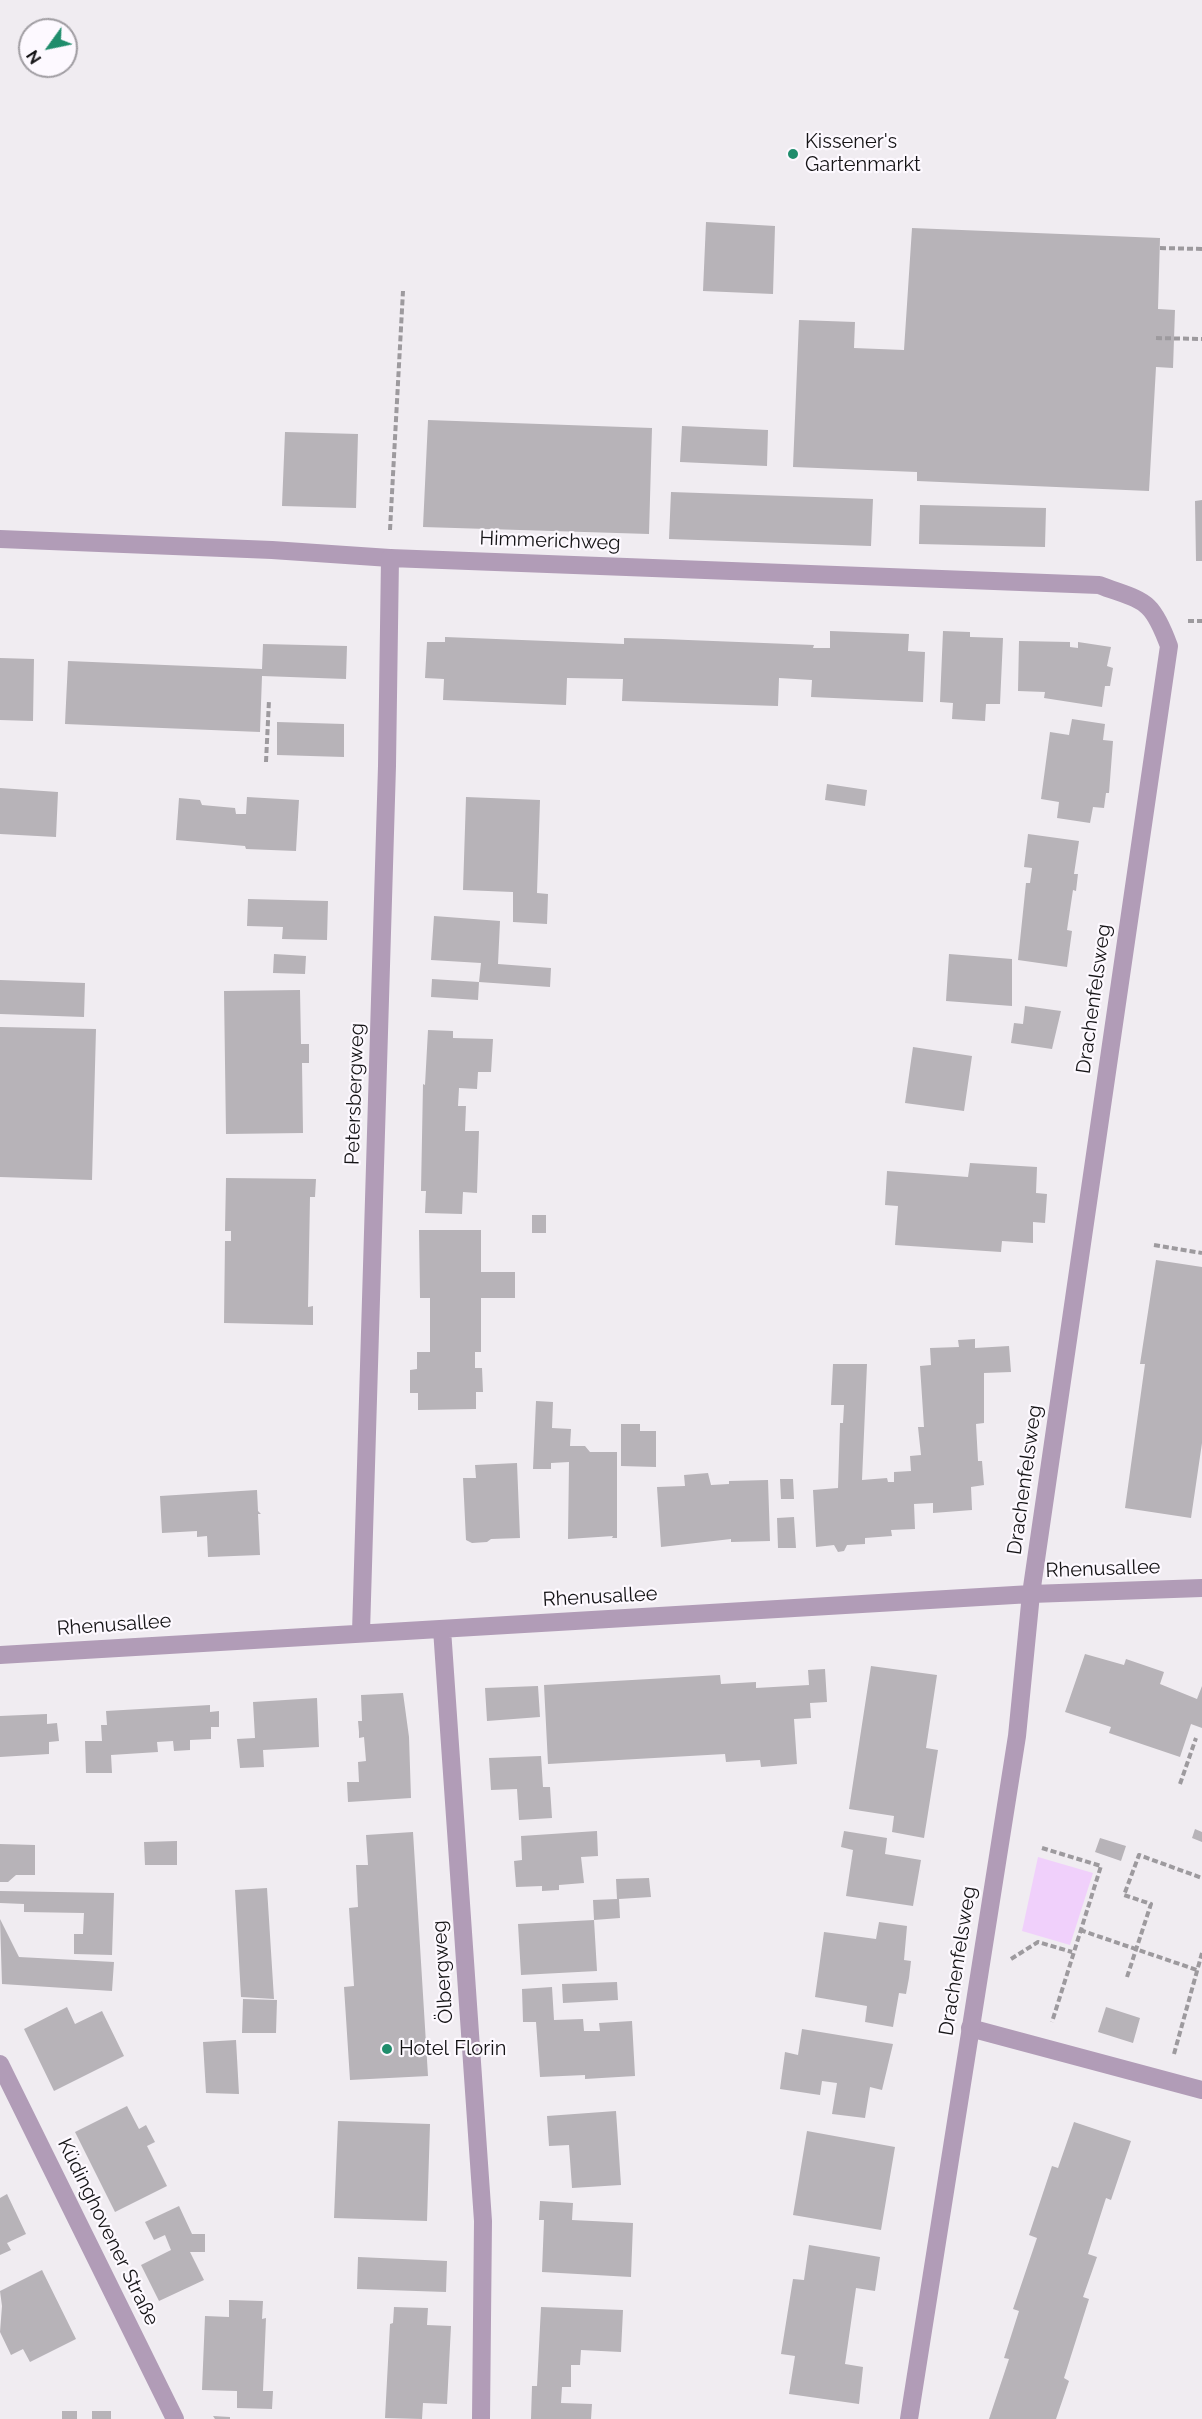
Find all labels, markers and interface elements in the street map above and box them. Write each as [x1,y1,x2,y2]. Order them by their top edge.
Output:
north arrow [18,18,78,78]
text: N [23,47,45,67]
place label: Kissener's Gartenmarkt [805,130,921,177]
marker: Kissener's Gartenmarkt [786,147,800,161]
street label: Himmerichweg [479,527,621,555]
street label: Drachenfelsweg [1072,923,1116,1075]
street label: Petersbergweg [341,1023,369,1165]
street label: Drachenfelsweg [1003,1404,1047,1556]
street label: Rhenusallee [1045,1555,1161,1583]
street label: Rhenusallee [542,1582,658,1612]
street label: Rhenusallee [56,1609,172,1641]
street label: Drachenfelsweg [934,1885,982,2037]
street label: Ölbergweg [427,1919,459,2025]
place label: Hotel Florin [399,2037,506,2061]
marker: Hotel Florin [380,2042,394,2056]
street label: Küdinghovener Straße [52,2134,164,2330]

